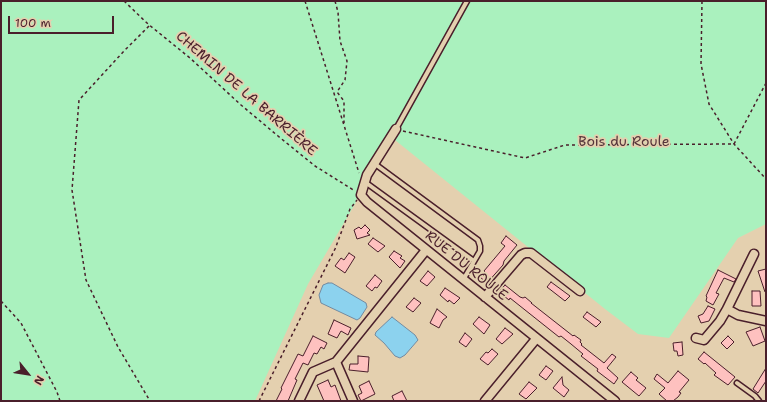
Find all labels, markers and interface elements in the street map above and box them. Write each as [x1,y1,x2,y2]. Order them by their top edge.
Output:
scale bar [10,8,116,34]
text: 100 m [15,15,51,31]
street label: CHEMIN DE LA BARRIÈRE [172,28,320,160]
park label: Bois du Roule [578,134,670,150]
street label: RUE DU ROULE [421,228,511,304]
north arrow [8,354,48,394]
text: N [30,373,48,388]

